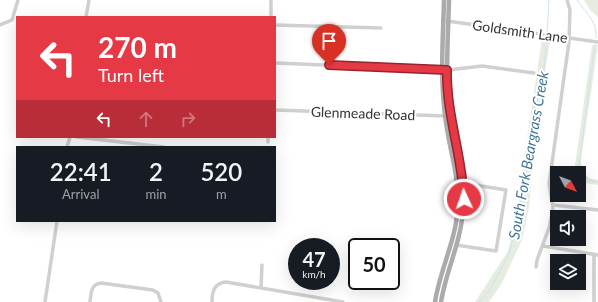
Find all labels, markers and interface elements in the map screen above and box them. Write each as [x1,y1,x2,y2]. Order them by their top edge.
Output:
street label: Goldsmith Lane [471,16,569,46]
pin [312,24,346,65]
text: 270 m [98,30,177,64]
icon: arrive [318,30,340,52]
icon: left [32,32,84,84]
text: Turn left [98,64,164,86]
water label: South Fork Beargrass Creek [504,69,552,240]
street label: Glenmeade Road [311,103,415,123]
icon: left [93,108,115,130]
icon: ahead [135,108,157,130]
icon: right [177,108,199,130]
text: 22:41 [50,157,112,186]
text: 2 [149,157,163,186]
text: 520 [200,157,242,186]
north arrow [550,166,586,202]
map controls [550,166,586,290]
position arrow [443,178,485,220]
text: Arrival [62,186,99,202]
text: min [145,186,167,202]
text: m [216,186,227,202]
button: sound [550,210,586,246]
speed limit sign: 50 [348,238,400,290]
text: 47 [302,247,326,271]
button: layers [550,254,586,290]
text: km/h [302,268,326,280]

